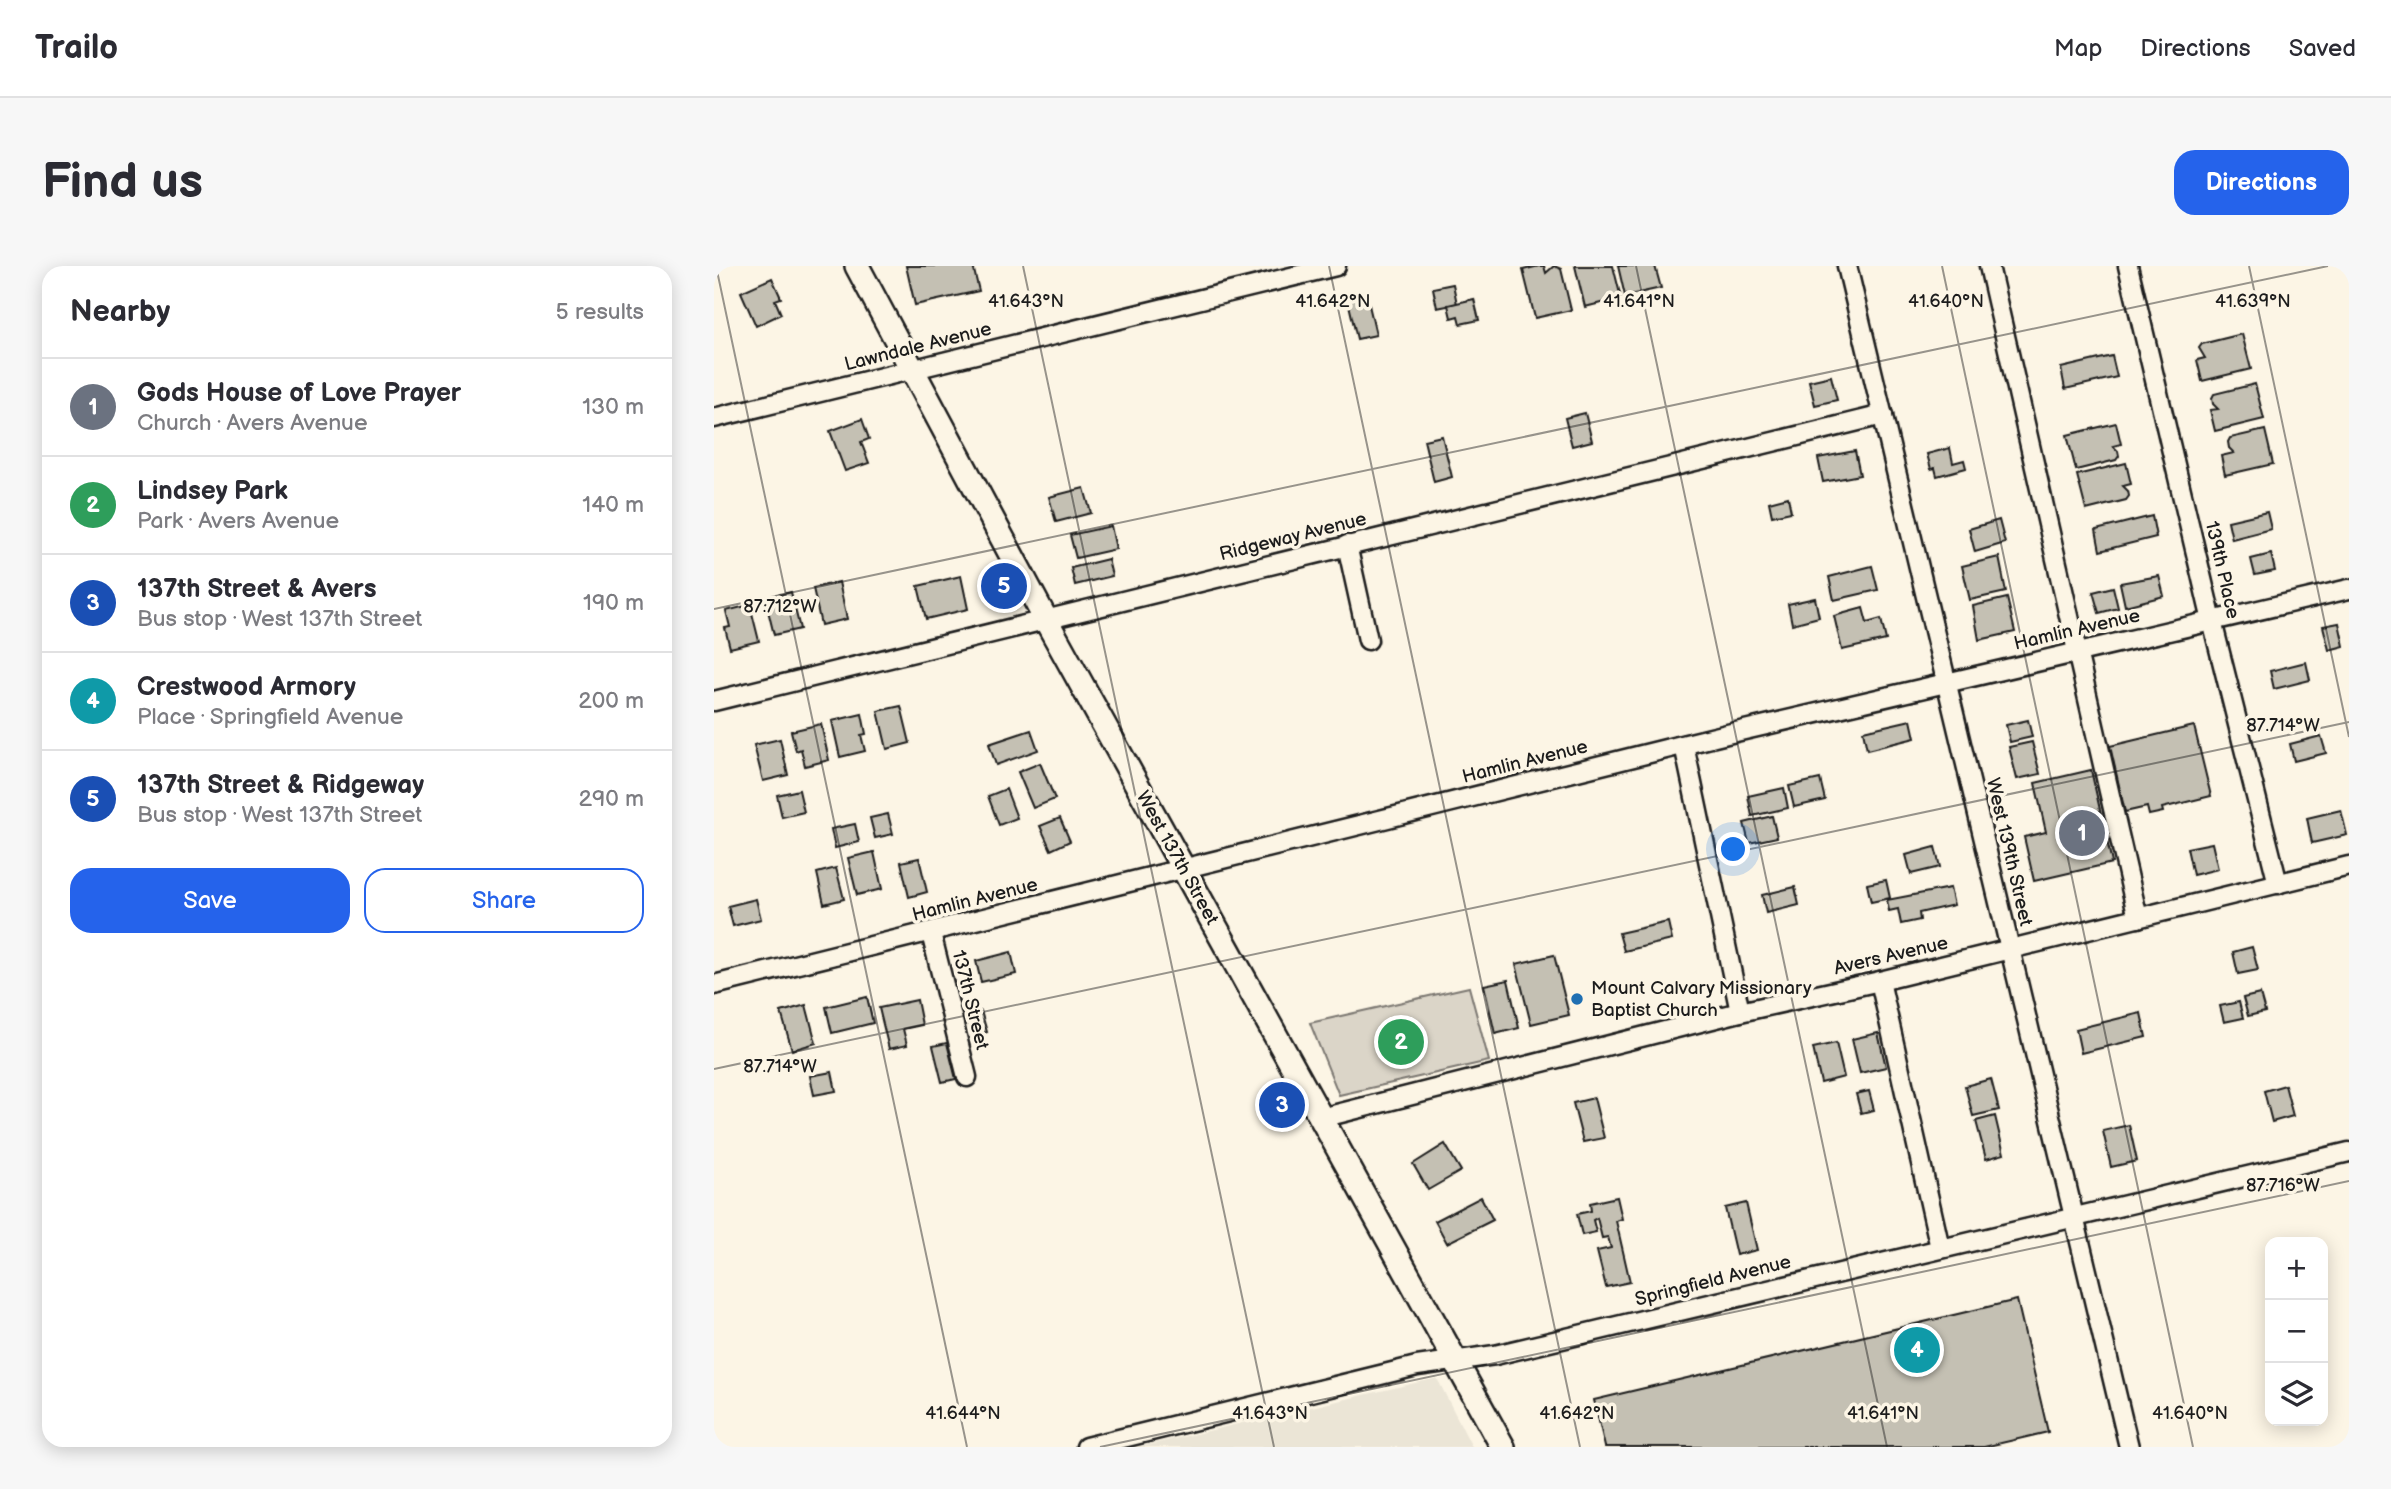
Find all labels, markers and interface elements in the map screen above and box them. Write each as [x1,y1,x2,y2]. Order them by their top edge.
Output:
text: Trailo [35,28,118,68]
text: Map [2054,34,2102,63]
text: Directions [2140,34,2251,63]
text: Saved [2289,34,2356,63]
button: Directions [2174,150,2349,215]
text: Find us [42,153,203,212]
text: 41.643°N [988,291,1064,312]
text: 41.642°N [1295,291,1371,312]
text: 41.641°N [1603,291,1675,312]
text: 41.640°N [1908,291,1984,312]
text: 41.639°N [2215,291,2291,312]
text: Nearby [70,294,170,330]
text: 5 results [556,298,644,326]
street label: Lawndale Avenue [842,318,994,376]
text: Gods House of Love Prayer [137,378,461,409]
text: 1 [88,393,98,421]
text: 130 m [582,393,644,421]
text: Church · Avers Avenue [137,409,368,437]
text: Lindsey Park [137,476,288,507]
text: 2 [86,491,100,519]
text: 140 m [582,491,644,519]
text: Park · Avers Avenue [137,507,339,535]
street label: Ridgeway Avenue [1217,508,1369,566]
street label: 139th Place [2200,519,2244,621]
pin: 5 [981,560,1027,612]
text: 137th Street & Avers [137,574,377,605]
text: 3 [86,589,100,617]
text: 190 m [583,589,644,617]
text: 87.712°W [743,596,817,617]
street label: Hamlin Avenue [2012,604,2142,656]
text: Bus stop · West 137th Street [137,605,422,633]
text: Crestwood Armory [137,672,356,703]
text: 4 [86,687,100,715]
text: 200 m [578,687,644,715]
text: Place · Springfield Avenue [137,703,403,731]
text: 87.714°W [2246,715,2320,736]
street label: Hamlin Avenue [1460,735,1590,789]
text: 137th Street & Ridgeway [137,770,424,801]
street label: West 139th Street [1981,776,2037,928]
text: 5 [86,785,100,813]
text: 290 m [578,785,644,813]
street label: West 137th Street [1131,787,1223,929]
text: Bus stop · West 137th Street [137,801,422,829]
pin: 1 [2059,807,2105,859]
your location [1716,832,1750,866]
button: Save [70,868,350,933]
button: Share [364,868,644,933]
street label: Hamlin Avenue [910,873,1040,927]
street label: Avers Avenue [1832,932,1950,980]
street label: 137th Street [947,948,993,1052]
place label: Mount Calvary Missionary Baptist Church [1591,977,1812,1022]
marker: Mount Calvary Missionary Baptist Church [1569,991,1585,1007]
pin: 2 [1378,1016,1424,1068]
text: 87.714°W [743,1056,817,1077]
pin: 3 [1259,1079,1305,1131]
text: 87.716°W [2246,1175,2321,1196]
map controls [2265,1237,2328,1426]
button: + [2265,1237,2328,1300]
street label: Springfield Avenue [1633,1251,1793,1311]
button: − [2265,1300,2328,1363]
pin: 4 [1894,1324,1940,1376]
button: layers [2265,1363,2328,1426]
text: 41.644°N [925,1403,1001,1424]
text: 41.643°N [1232,1403,1308,1424]
text: 41.642°N [1539,1403,1615,1424]
text: 41.641°N [1847,1403,1919,1424]
text: 41.640°N [2152,1403,2228,1424]

